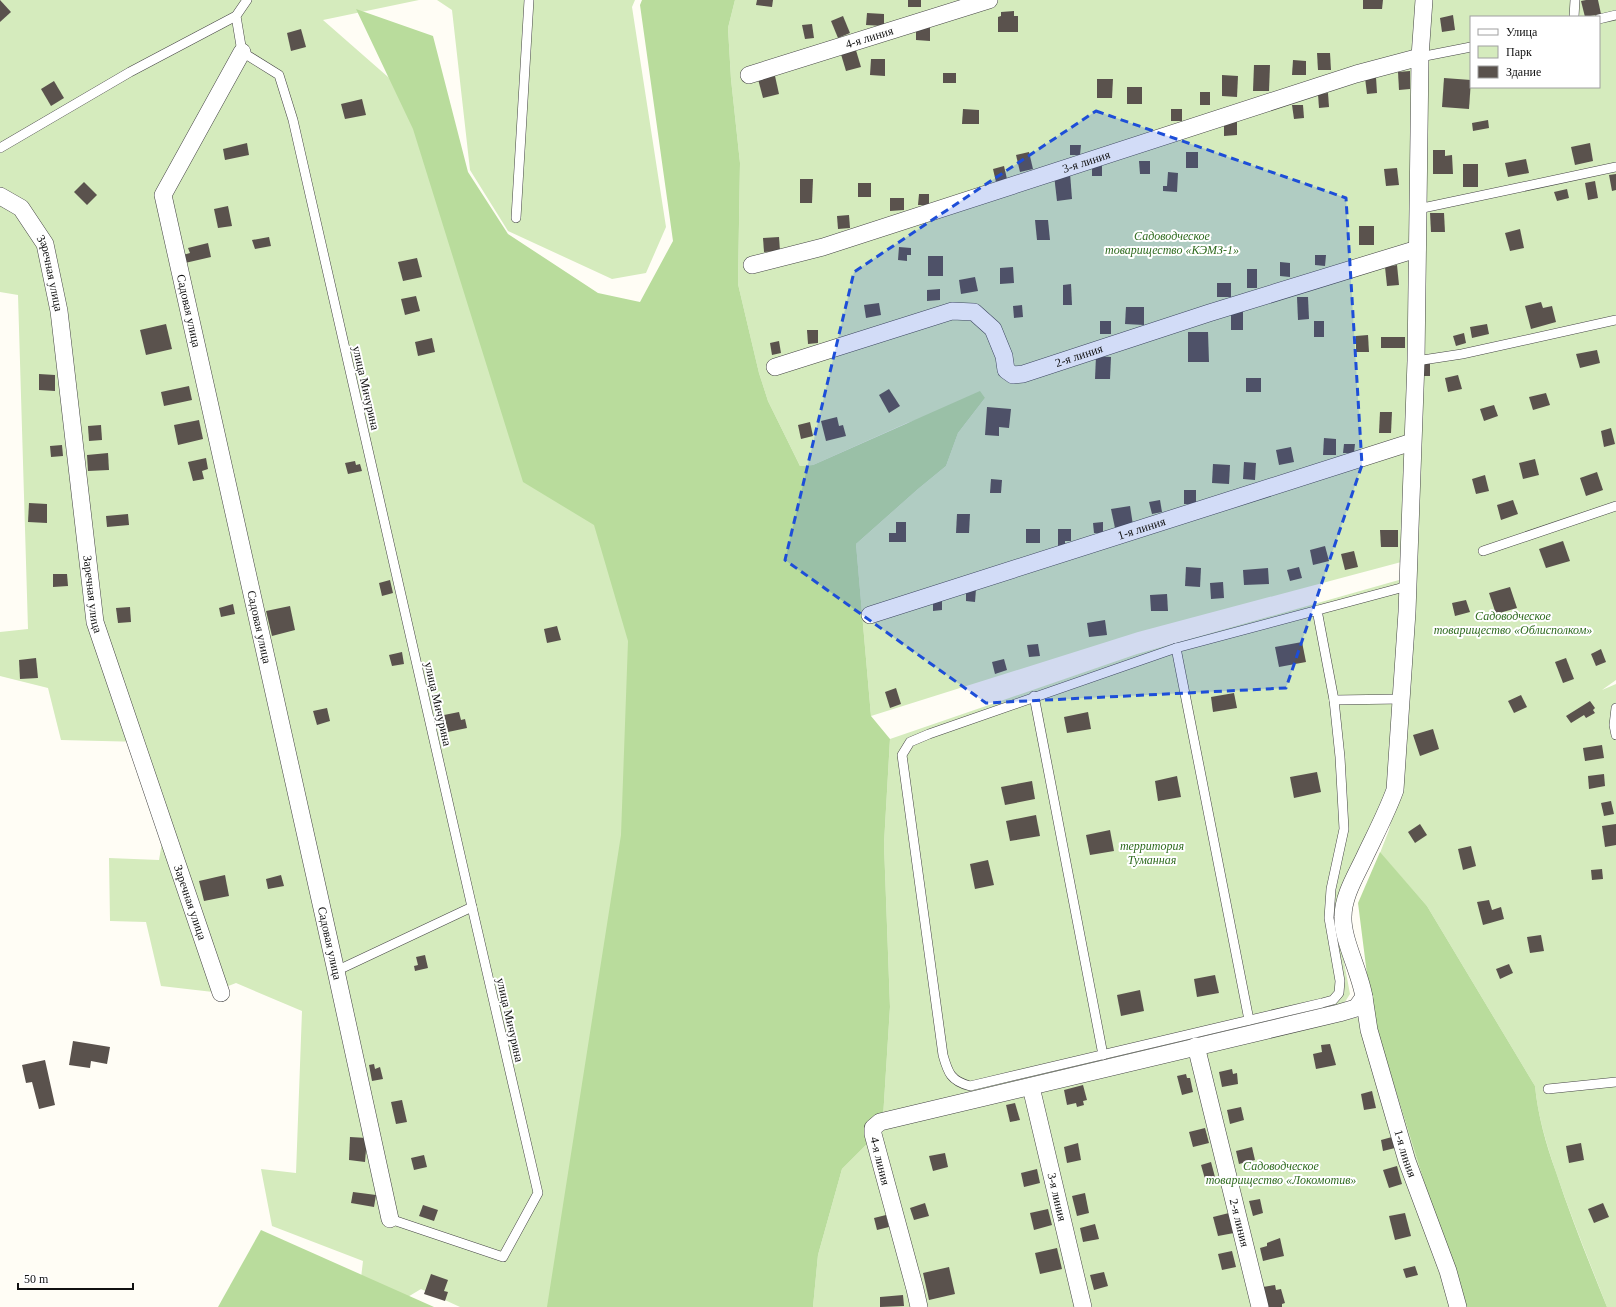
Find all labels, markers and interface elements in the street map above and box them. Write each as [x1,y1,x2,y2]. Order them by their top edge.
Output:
legend [1470,16,1600,88]
street label: 4-я линия [844,23,895,51]
text: Улица [1506,25,1538,39]
text: Парк [1506,45,1532,59]
text: Здание [1506,65,1541,79]
street label: 3-я линия [1061,147,1112,176]
park label: Садоводческое товарищество «КЭМЗ-1» [1105,229,1239,257]
street label: Заречная улица [34,232,66,313]
street label: Садовая улица [174,273,204,349]
street label: 2-я линия [1053,341,1105,370]
street label: улица Мичурина [350,345,383,432]
street label: 1-я линия [1116,514,1168,543]
street label: Заречная улица [80,554,105,635]
street label: Садовая улица [244,589,274,666]
park label: Садоводческое товарищество «Облисполком» [1434,609,1592,637]
street label: улица Мичурина [422,661,455,748]
park label: территория Туманная [1120,839,1185,867]
street label: Заречная улица [171,863,210,942]
street label: Садовая улица [315,905,345,982]
street label: улица Мичурина [494,977,527,1064]
street label: 1-я линия [1391,1128,1420,1180]
street label: 4-я линия [867,1135,893,1187]
park label: Садоводческое товарищество «Локомотив» [1206,1159,1356,1187]
street label: 3-я линия [1045,1171,1070,1223]
street label: 2-я линия [1227,1197,1252,1249]
scale bar [18,1265,133,1291]
text: 50 m [24,1272,49,1286]

